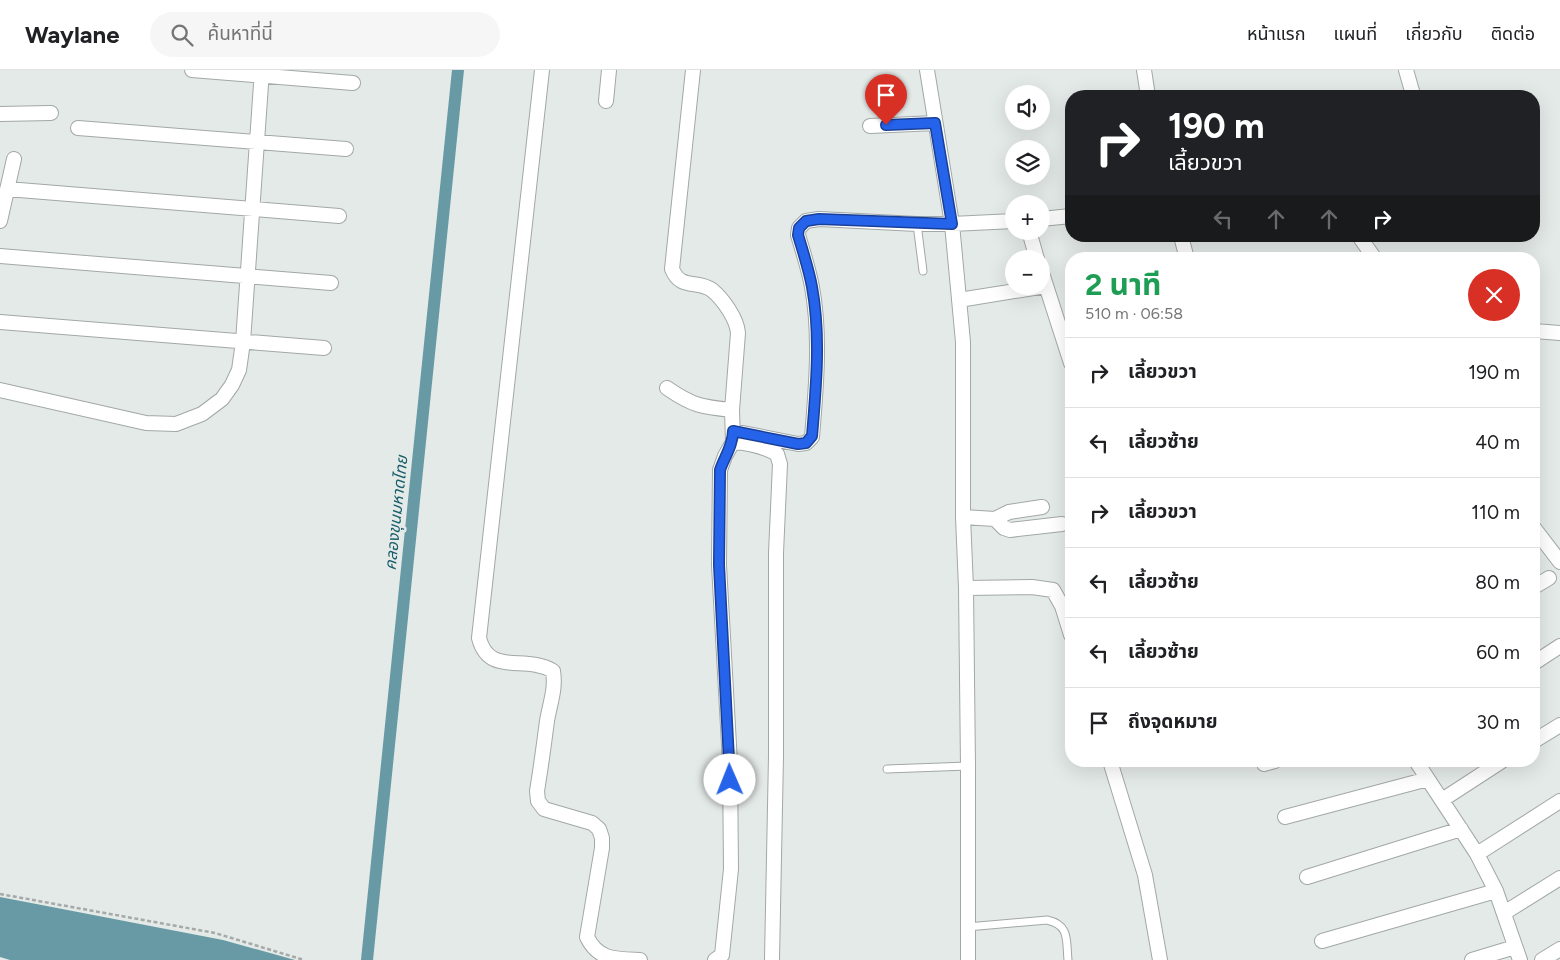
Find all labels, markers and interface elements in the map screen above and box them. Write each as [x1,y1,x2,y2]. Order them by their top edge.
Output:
search box [150,12,500,57]
text: Waylane [25,20,120,49]
icon: search [168,21,196,49]
text: ค้นหาที่นี่ [208,22,273,45]
text: หน้าแรก [1247,23,1305,45]
text: แผนที่ [1333,23,1377,45]
text: เกี่ยวกับ [1405,23,1463,45]
text: ติดต่อ [1491,23,1535,45]
pin [865,74,907,125]
icon: arrive [872,81,900,109]
map controls [1005,85,1050,295]
button: sound [1005,85,1050,130]
text: 190 m [1168,105,1265,147]
icon: right [1085,110,1150,175]
button: layers [1005,140,1050,185]
text: เลี้ยวขวา [1168,149,1243,176]
button: + [1005,195,1050,240]
icon: left [1209,205,1237,233]
icon: ahead [1262,205,1290,233]
icon: ahead [1315,205,1343,233]
icon: right [1368,205,1396,233]
button: − [1005,250,1050,295]
text: 2 นาที [1085,266,1161,303]
button: close [1468,269,1520,321]
text: 510 m · 06:58 [1085,304,1183,323]
icon: right [1085,359,1113,387]
text: เลี้ยวขวา [1128,360,1197,383]
text: 190 m [1468,361,1520,384]
icon: left [1085,429,1113,457]
text: เลี้ยวซ้าย [1128,430,1199,453]
text: 40 m [1475,431,1520,454]
water label: คลองขุนมหาดไทย [381,453,413,571]
icon: right [1085,499,1113,527]
text: เลี้ยวขวา [1128,500,1197,523]
text: 110 m [1471,501,1520,524]
icon: left [1085,569,1113,597]
text: เลี้ยวซ้าย [1128,570,1199,593]
text: 80 m [1475,571,1520,594]
icon: left [1085,639,1113,667]
text: เลี้ยวซ้าย [1128,640,1199,663]
text: 60 m [1476,641,1520,664]
icon: arrive [1085,709,1113,737]
text: ถึงจุดหมาย [1128,710,1218,733]
text: 30 m [1477,711,1520,734]
position arrow [703,753,755,805]

